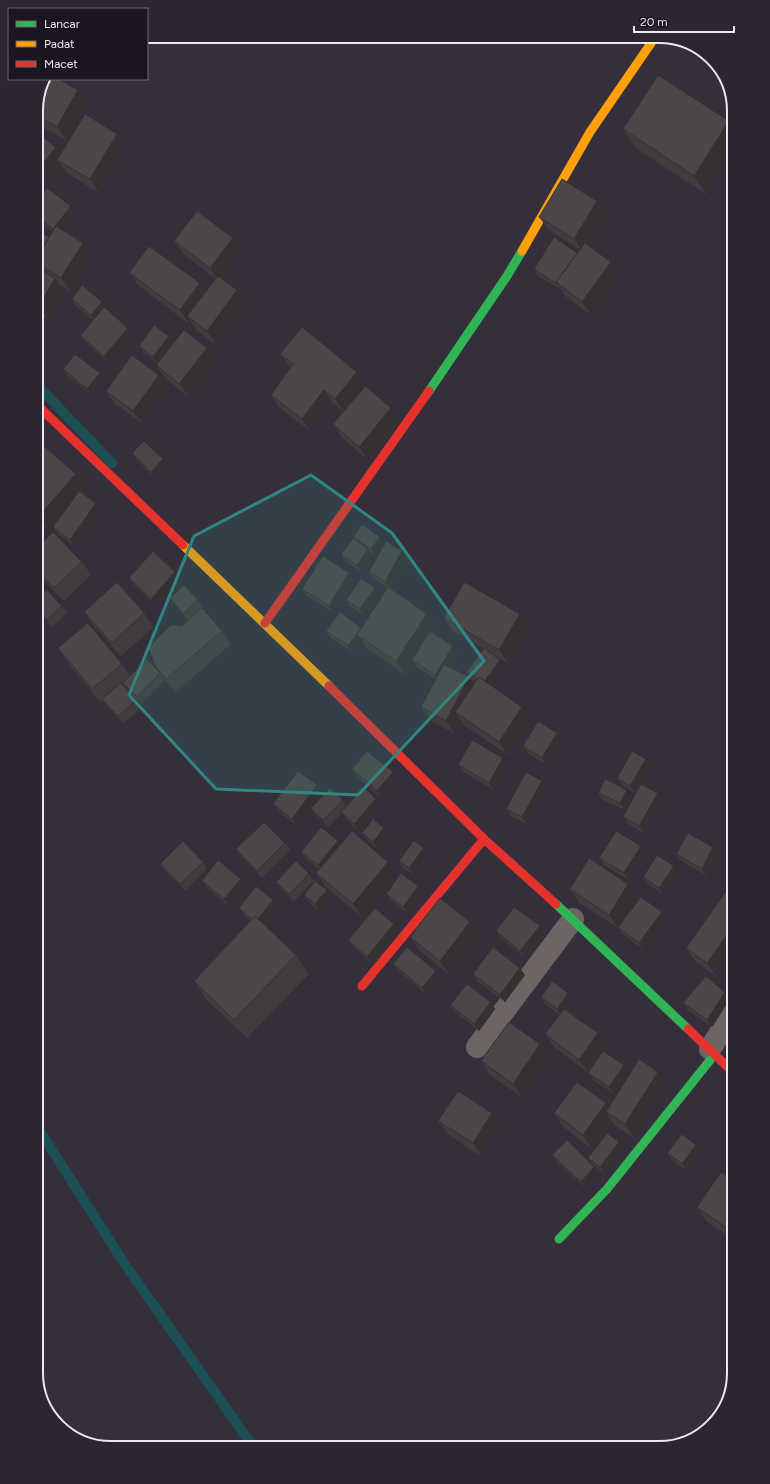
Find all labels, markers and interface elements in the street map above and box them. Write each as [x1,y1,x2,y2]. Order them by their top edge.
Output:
legend [8,8,148,80]
scale bar [634,8,734,34]
text: 20 m [640,15,668,29]
text: Lancar [44,17,80,31]
text: Padat [44,37,75,51]
text: Macet [44,57,78,71]

